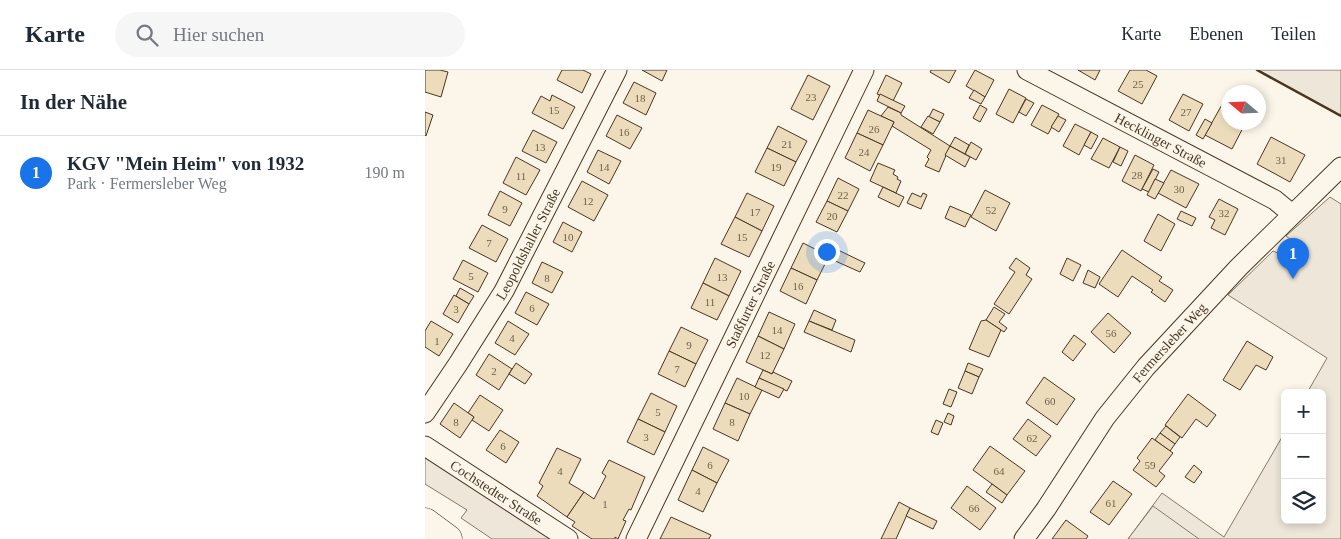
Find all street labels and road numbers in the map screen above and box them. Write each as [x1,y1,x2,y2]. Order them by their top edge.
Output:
street label: Hecklinger Straße [1112,110,1209,171]
street label: Leopoldshaller Straße [493,186,563,303]
street label: Staßfurter Straße [723,258,778,351]
street label: Fermersleber Weg [1130,300,1210,386]
street label: Cochstedter Straße [447,458,545,528]

